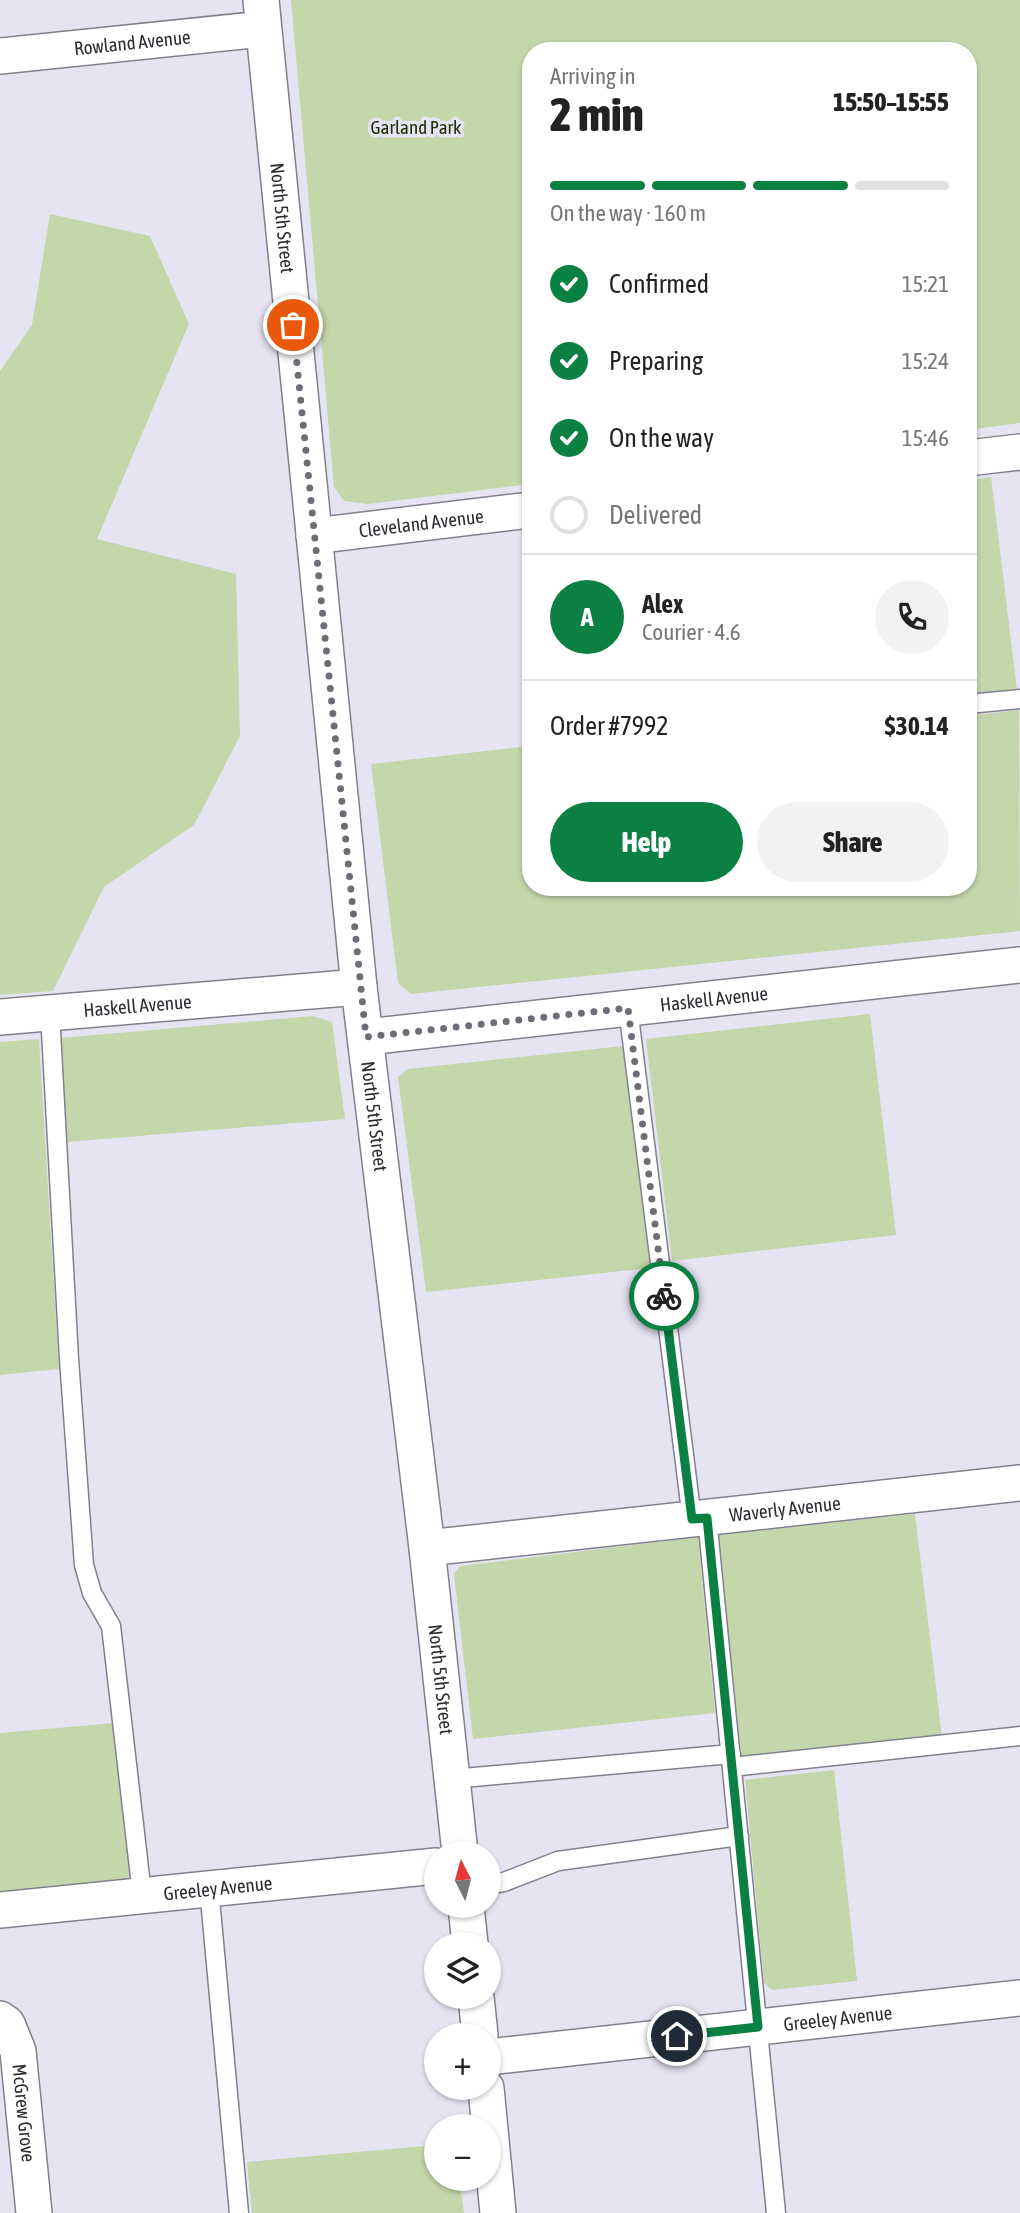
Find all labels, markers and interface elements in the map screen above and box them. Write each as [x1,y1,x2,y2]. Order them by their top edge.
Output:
street label: Rowland Avenue [73,26,192,59]
text: Arriving in [550,63,636,89]
text: 15:50–15:55 [833,87,949,117]
text: 2 min [550,88,644,141]
park label: Garland Park [371,116,462,138]
street label: North 5th Street [266,162,299,274]
text: On the way · 160 m [550,200,706,226]
icon: check [550,265,588,303]
text: Confirmed [609,269,709,299]
text: 15:21 [902,271,949,297]
pin [263,295,323,355]
icon: bag [274,306,312,344]
icon: check [550,342,588,380]
text: Preparing [609,346,703,376]
text: 15:24 [902,348,949,374]
icon: check [550,419,588,457]
text: On the way [609,423,714,453]
text: 15:46 [902,425,949,451]
text: Delivered [609,500,702,530]
street label: Cleveland Avenue [358,505,485,542]
button: phone [875,580,949,654]
text: Alex [642,589,683,619]
text: A [581,602,593,632]
text: Courier · 4.6 [642,619,741,645]
text: Order #7992 [550,711,669,741]
text: $30.14 [885,711,949,741]
button: Help [550,802,743,882]
button: Share [757,802,949,882]
street label: Haskell Avenue [659,982,769,1016]
street label: Haskell Avenue [83,990,193,1021]
street label: North 5th Street [357,1060,392,1173]
courier [629,1261,699,1331]
icon: bike [645,1277,683,1315]
street label: Waverly Avenue [728,1492,842,1526]
street label: North 5th Street [424,1623,458,1736]
north arrow [424,1841,500,1918]
map controls [424,1841,501,2191]
street label: Greeley Avenue [162,1872,273,1904]
button: layers [424,1932,501,2009]
street label: Greeley Avenue [782,2001,893,2035]
pin [647,2006,707,2066]
icon: home [658,2017,696,2055]
button: + [424,2023,501,2100]
street label: McGrew Grove [8,2063,40,2163]
button: − [424,2114,501,2191]

